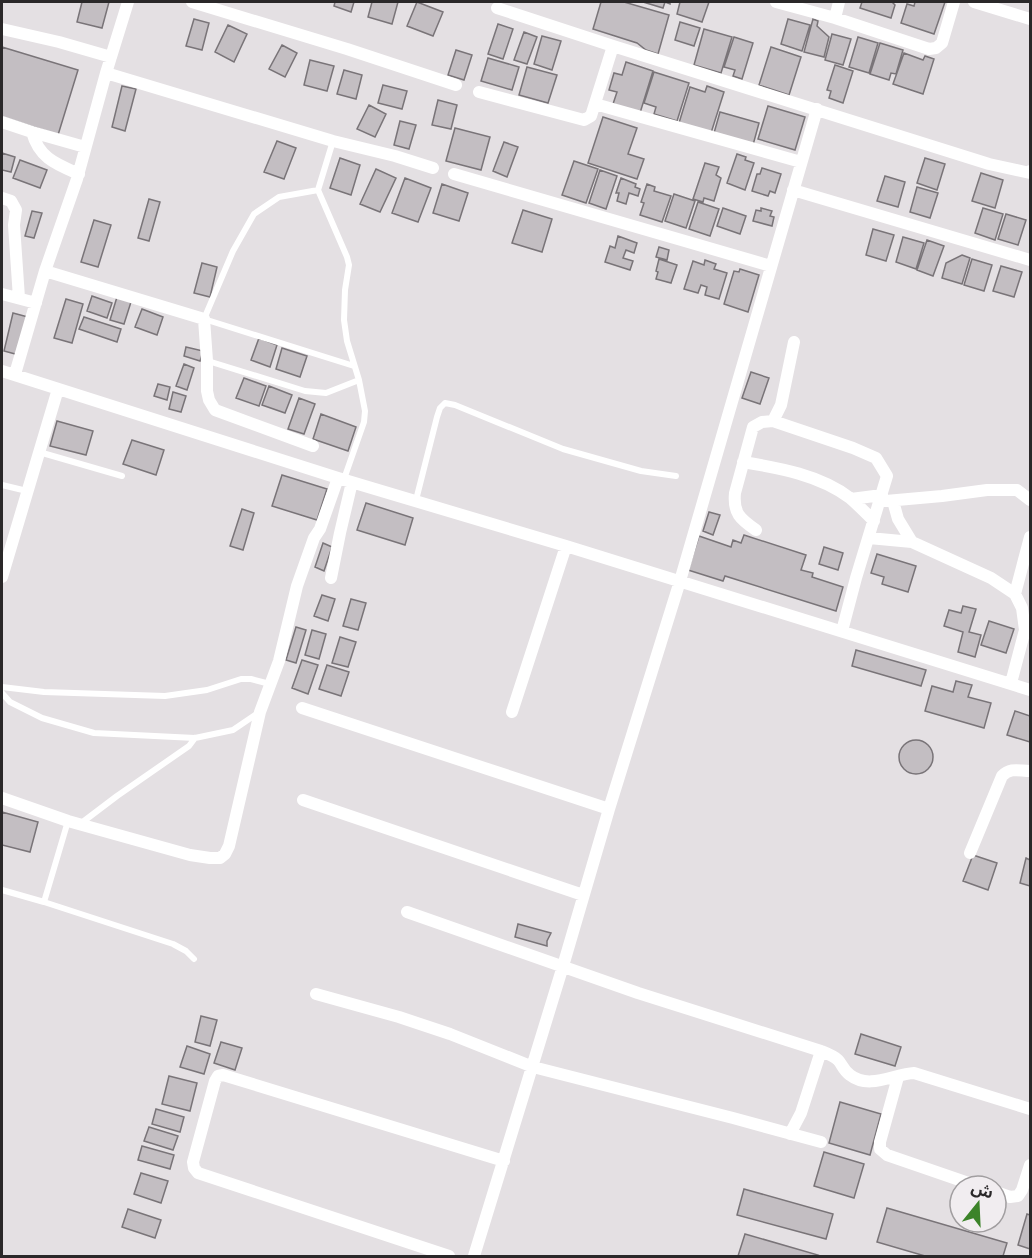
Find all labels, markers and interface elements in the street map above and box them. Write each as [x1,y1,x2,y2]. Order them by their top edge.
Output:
north arrow [948,1174,1008,1234]
text: ش [969,1175,997,1205]

